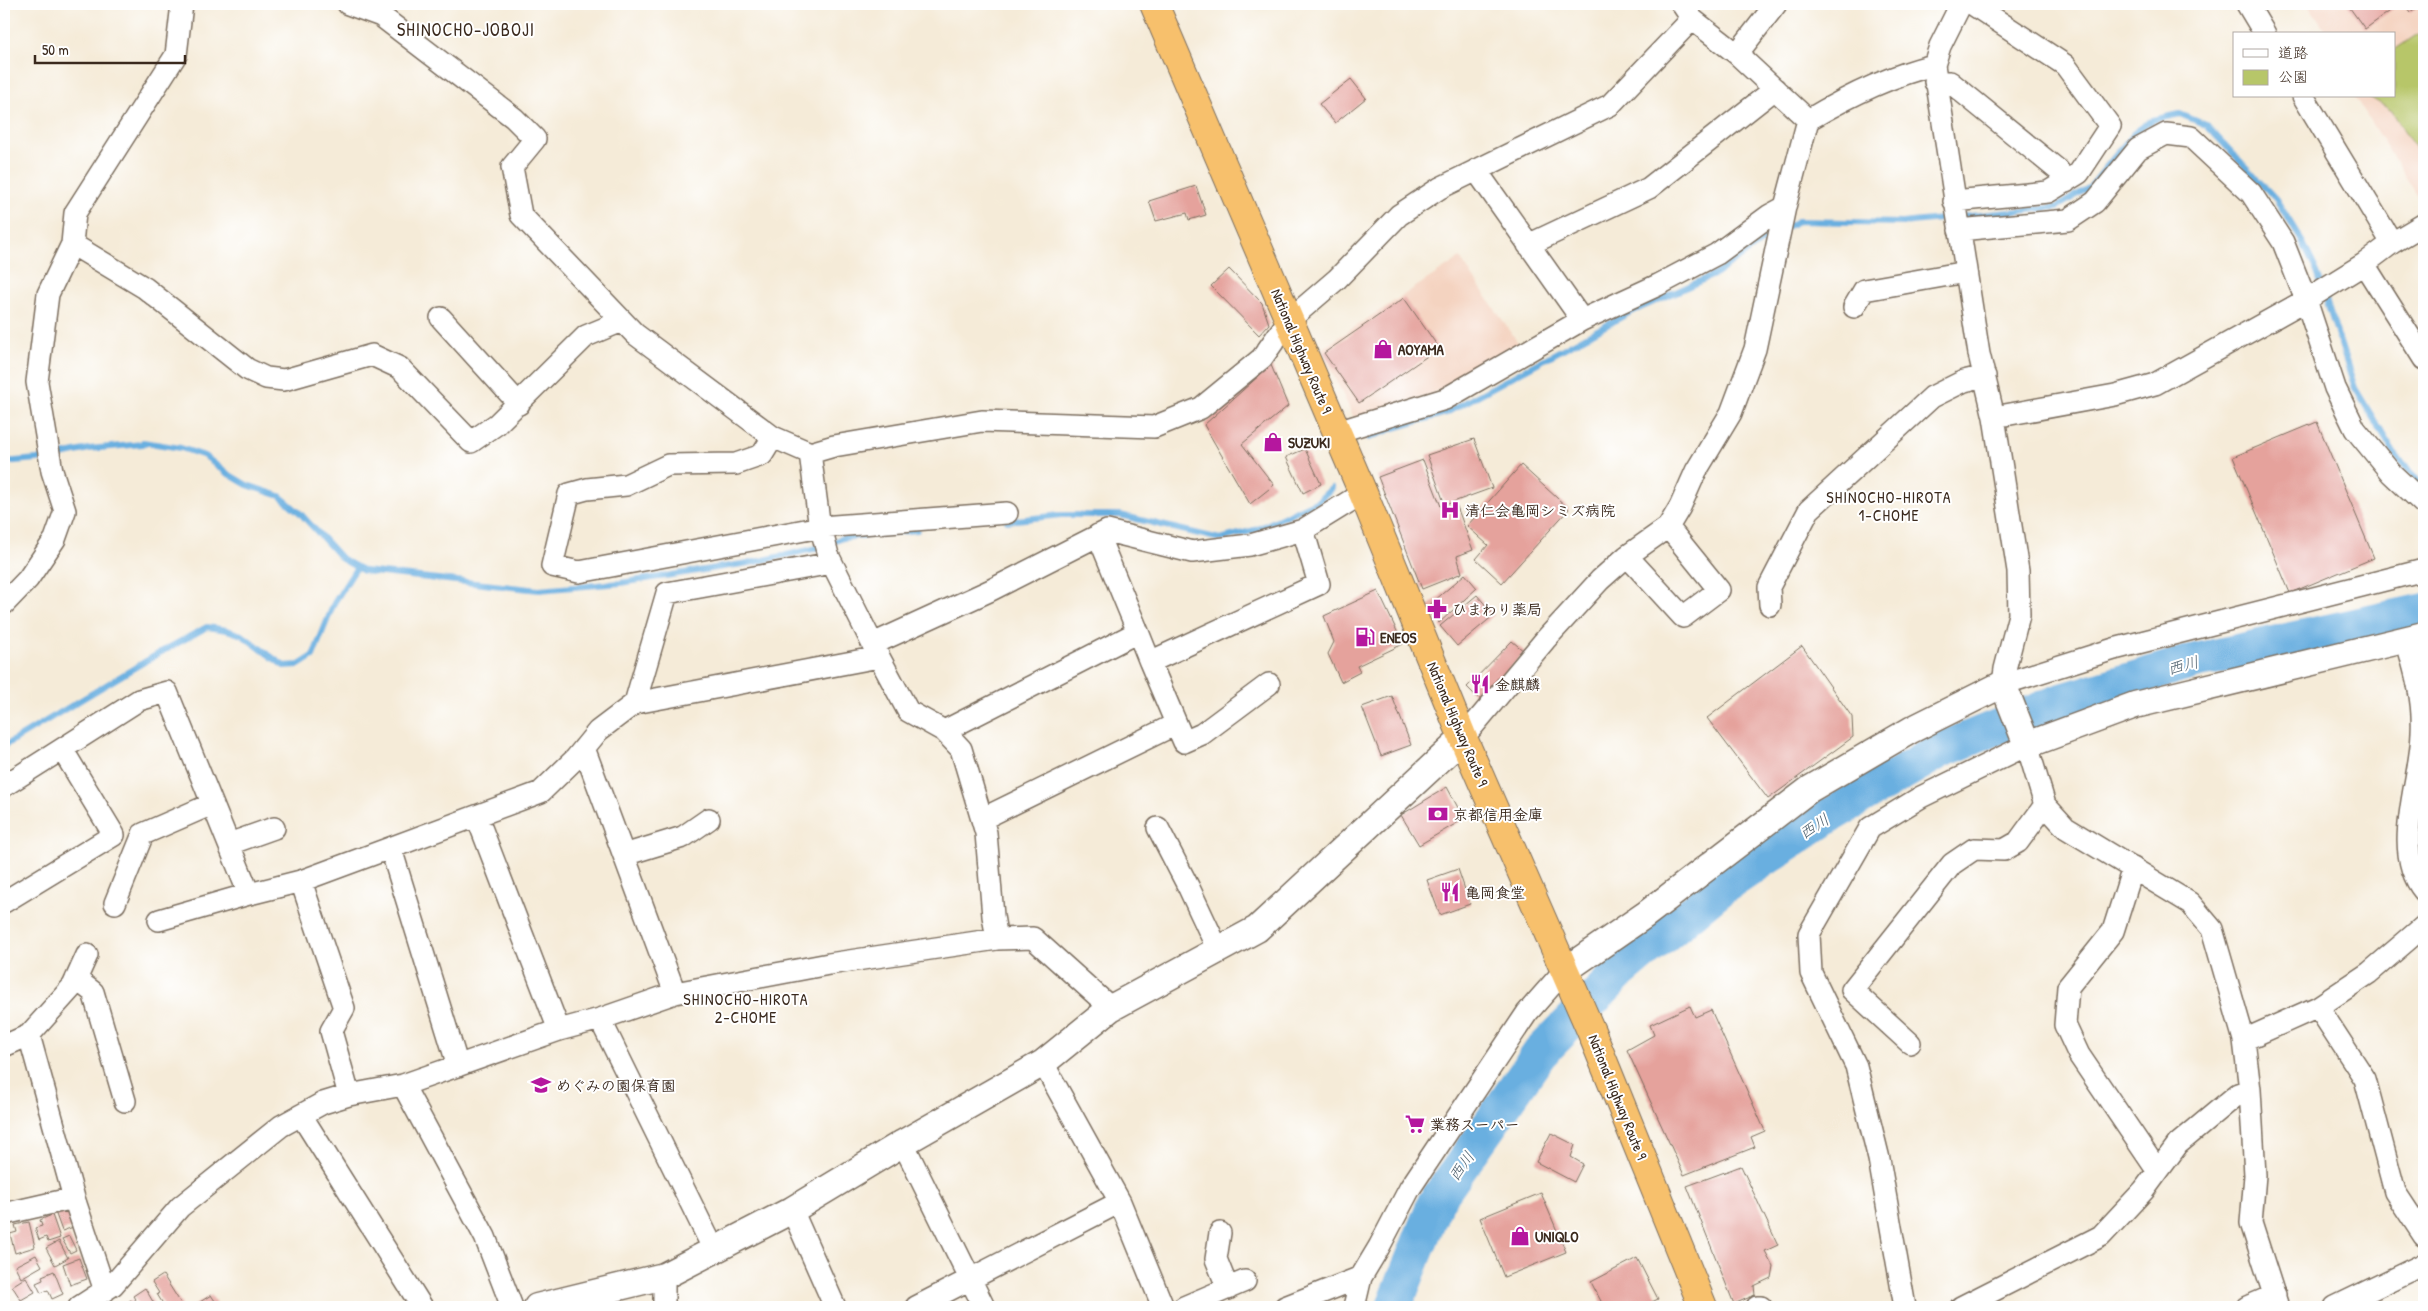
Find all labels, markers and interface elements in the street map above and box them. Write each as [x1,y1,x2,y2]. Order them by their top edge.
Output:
district label: SHINOCHO-JOBOJI [397,17,535,42]
scale bar [35,32,185,64]
legend [2233,32,2396,98]
text: 50 m [42,39,69,60]
text: 道路 [2278,42,2308,63]
text: 公園 [2278,66,2308,87]
street label: National Highway Route 9 [1266,285,1338,417]
shop icon: AOYAMA [1372,338,1394,360]
place label: AOYAMA [1398,339,1445,360]
shop icon: SUZUKI [1262,431,1284,453]
place label: SUZUKI [1288,432,1330,453]
district label: SHINOCHO-HIROTA 1-CHOME [1826,486,1952,526]
hospital icon: 清仁会亀岡シミズ病院 [1439,499,1461,521]
place label: 清仁会亀岡シミズ病院 [1465,500,1615,521]
pharmacy icon: ひまわり薬局 [1426,598,1448,620]
place label: ひまわり薬局 [1452,599,1542,620]
fuel station icon: ENEOS [1354,626,1376,648]
place label: ENEOS [1380,627,1417,648]
water label: 西川 [2165,650,2201,680]
street label: National Highway Route 9 [1422,658,1494,790]
restaurant icon: 金麒麟 [1469,673,1491,695]
place label: 金麒麟 [1495,674,1540,695]
bank icon: 京都信用金庫 [1427,803,1449,825]
place label: 京都信用金庫 [1453,804,1543,825]
water label: 西川 [1795,808,1833,844]
restaurant icon: 亀岡食堂 [1439,881,1461,903]
place label: 亀岡食堂 [1465,882,1525,903]
district label: SHINOCHO-HIROTA 2-CHOME [683,988,809,1028]
street label: National Highway Route 9 [1583,1031,1653,1163]
school or university icon: めぐみの園保育園 [530,1074,552,1096]
place label: めぐみの園保育園 [556,1075,676,1096]
supermarket icon: 業務スーパー [1404,1113,1426,1135]
place label: 業務スーパー [1430,1114,1519,1135]
water label: 西川 [1443,1147,1479,1185]
shop icon: UNIQLO [1509,1225,1531,1247]
place label: UNIQLO [1535,1226,1579,1247]

